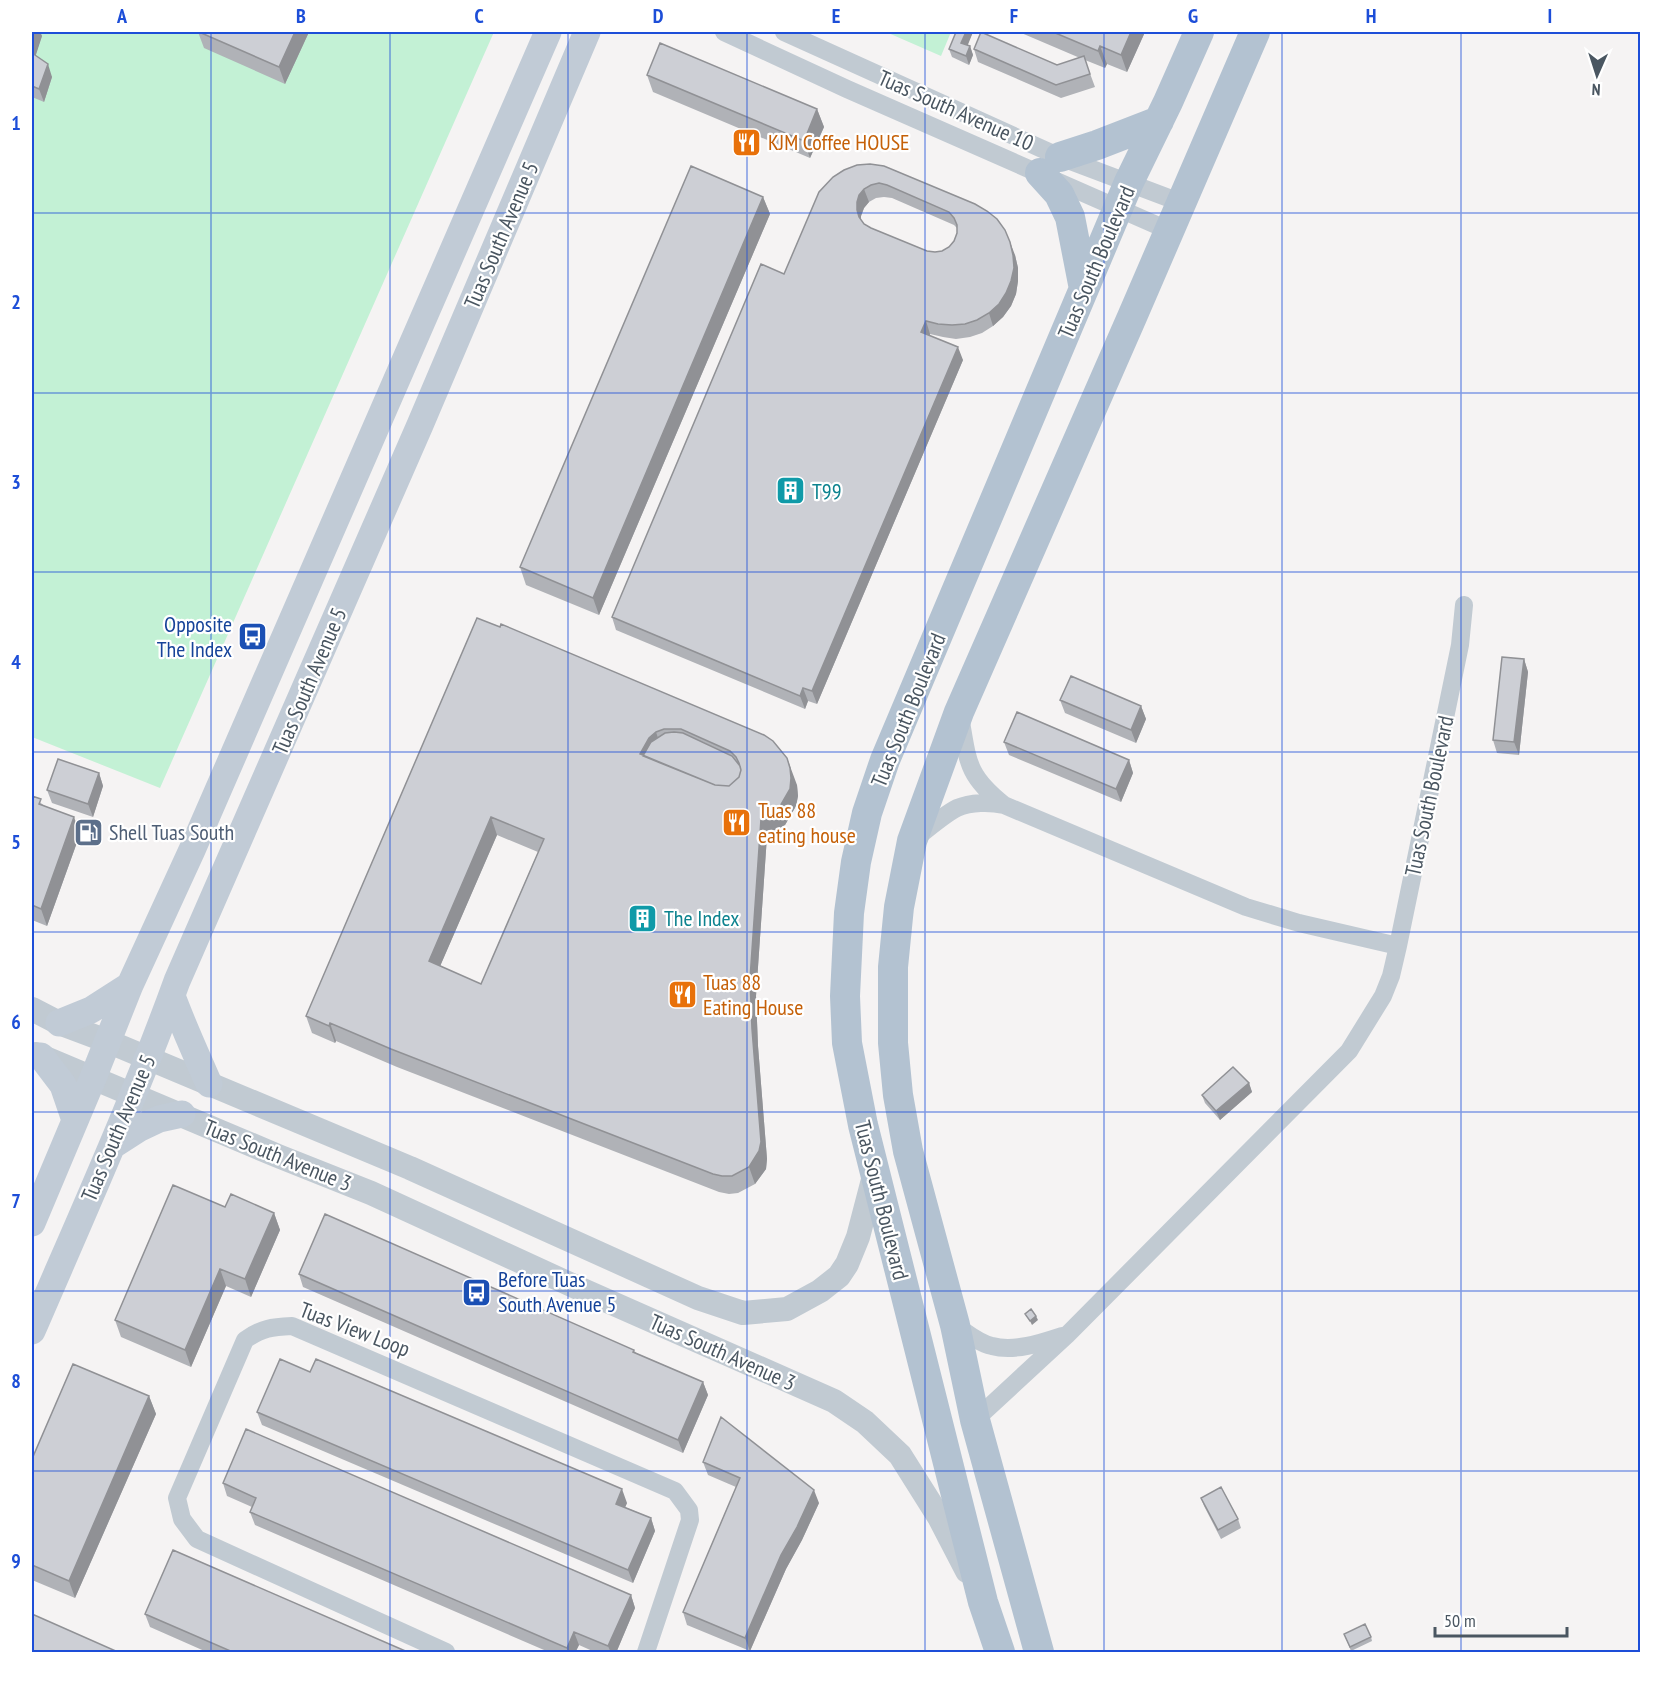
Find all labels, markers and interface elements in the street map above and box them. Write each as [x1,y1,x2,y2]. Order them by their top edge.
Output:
text: A [116,3,128,29]
text: B [296,3,306,29]
text: C [474,3,484,29]
text: D [653,3,664,29]
text: E [832,3,840,29]
text: F [1010,3,1018,29]
text: G [1188,3,1198,29]
text: H [1366,3,1376,29]
text: I [1548,3,1552,29]
north arrow [1567,45,1627,105]
street label: Tuas South Avenue 10 [874,63,1038,157]
text: N [1591,80,1601,100]
text: 1 [11,110,21,136]
restaurant icon: KJM Coffee HOUSE [731,126,763,158]
place label: KJM Coffee HOUSE [768,128,910,156]
street label: Tuas South Avenue 5 [457,157,545,313]
street label: Tuas South Boulevard [1051,181,1141,343]
text: 2 [11,289,21,315]
text: 3 [11,469,21,495]
building icon: T99 [775,475,807,507]
place label: T99 [812,477,842,505]
street label: Tuas South Avenue 5 [265,603,353,759]
place label: Opposite The Index [157,610,232,663]
bus stop icon: Opposite The Index [237,621,269,653]
street label: Tuas South Boulevard [864,629,952,791]
text: 4 [11,649,21,675]
street label: Tuas South Boulevard [1398,713,1460,879]
place label: Tuas 88 eating house [758,796,856,849]
restaurant icon: Tuas 88 eating house [721,807,753,839]
fuel station icon: Shell Tuas South [72,816,104,848]
place label: Shell Tuas South [109,818,234,846]
text: 5 [11,829,21,855]
building icon: The Index [627,902,659,934]
place label: The Index [664,904,739,932]
place label: Tuas 88 Eating House [703,968,803,1021]
restaurant icon: Tuas 88 Eating House [666,979,698,1011]
text: 6 [11,1009,21,1035]
street label: Tuas South Avenue 5 [74,1050,162,1206]
street label: Tuas South Avenue 3 [200,1113,356,1197]
street label: Tuas South Boulevard [849,1117,915,1283]
text: 7 [11,1188,21,1214]
place label: Before Tuas South Avenue 5 [498,1265,616,1318]
bus stop icon: Before Tuas South Avenue 5 [461,1276,493,1308]
street label: Tuas View Loop [296,1295,414,1363]
street label: Tuas South Avenue 3 [646,1307,800,1397]
text: 8 [11,1368,21,1394]
text: 9 [11,1548,21,1574]
scale bar [1435,1600,1567,1638]
text: 50 m [1444,1609,1476,1632]

